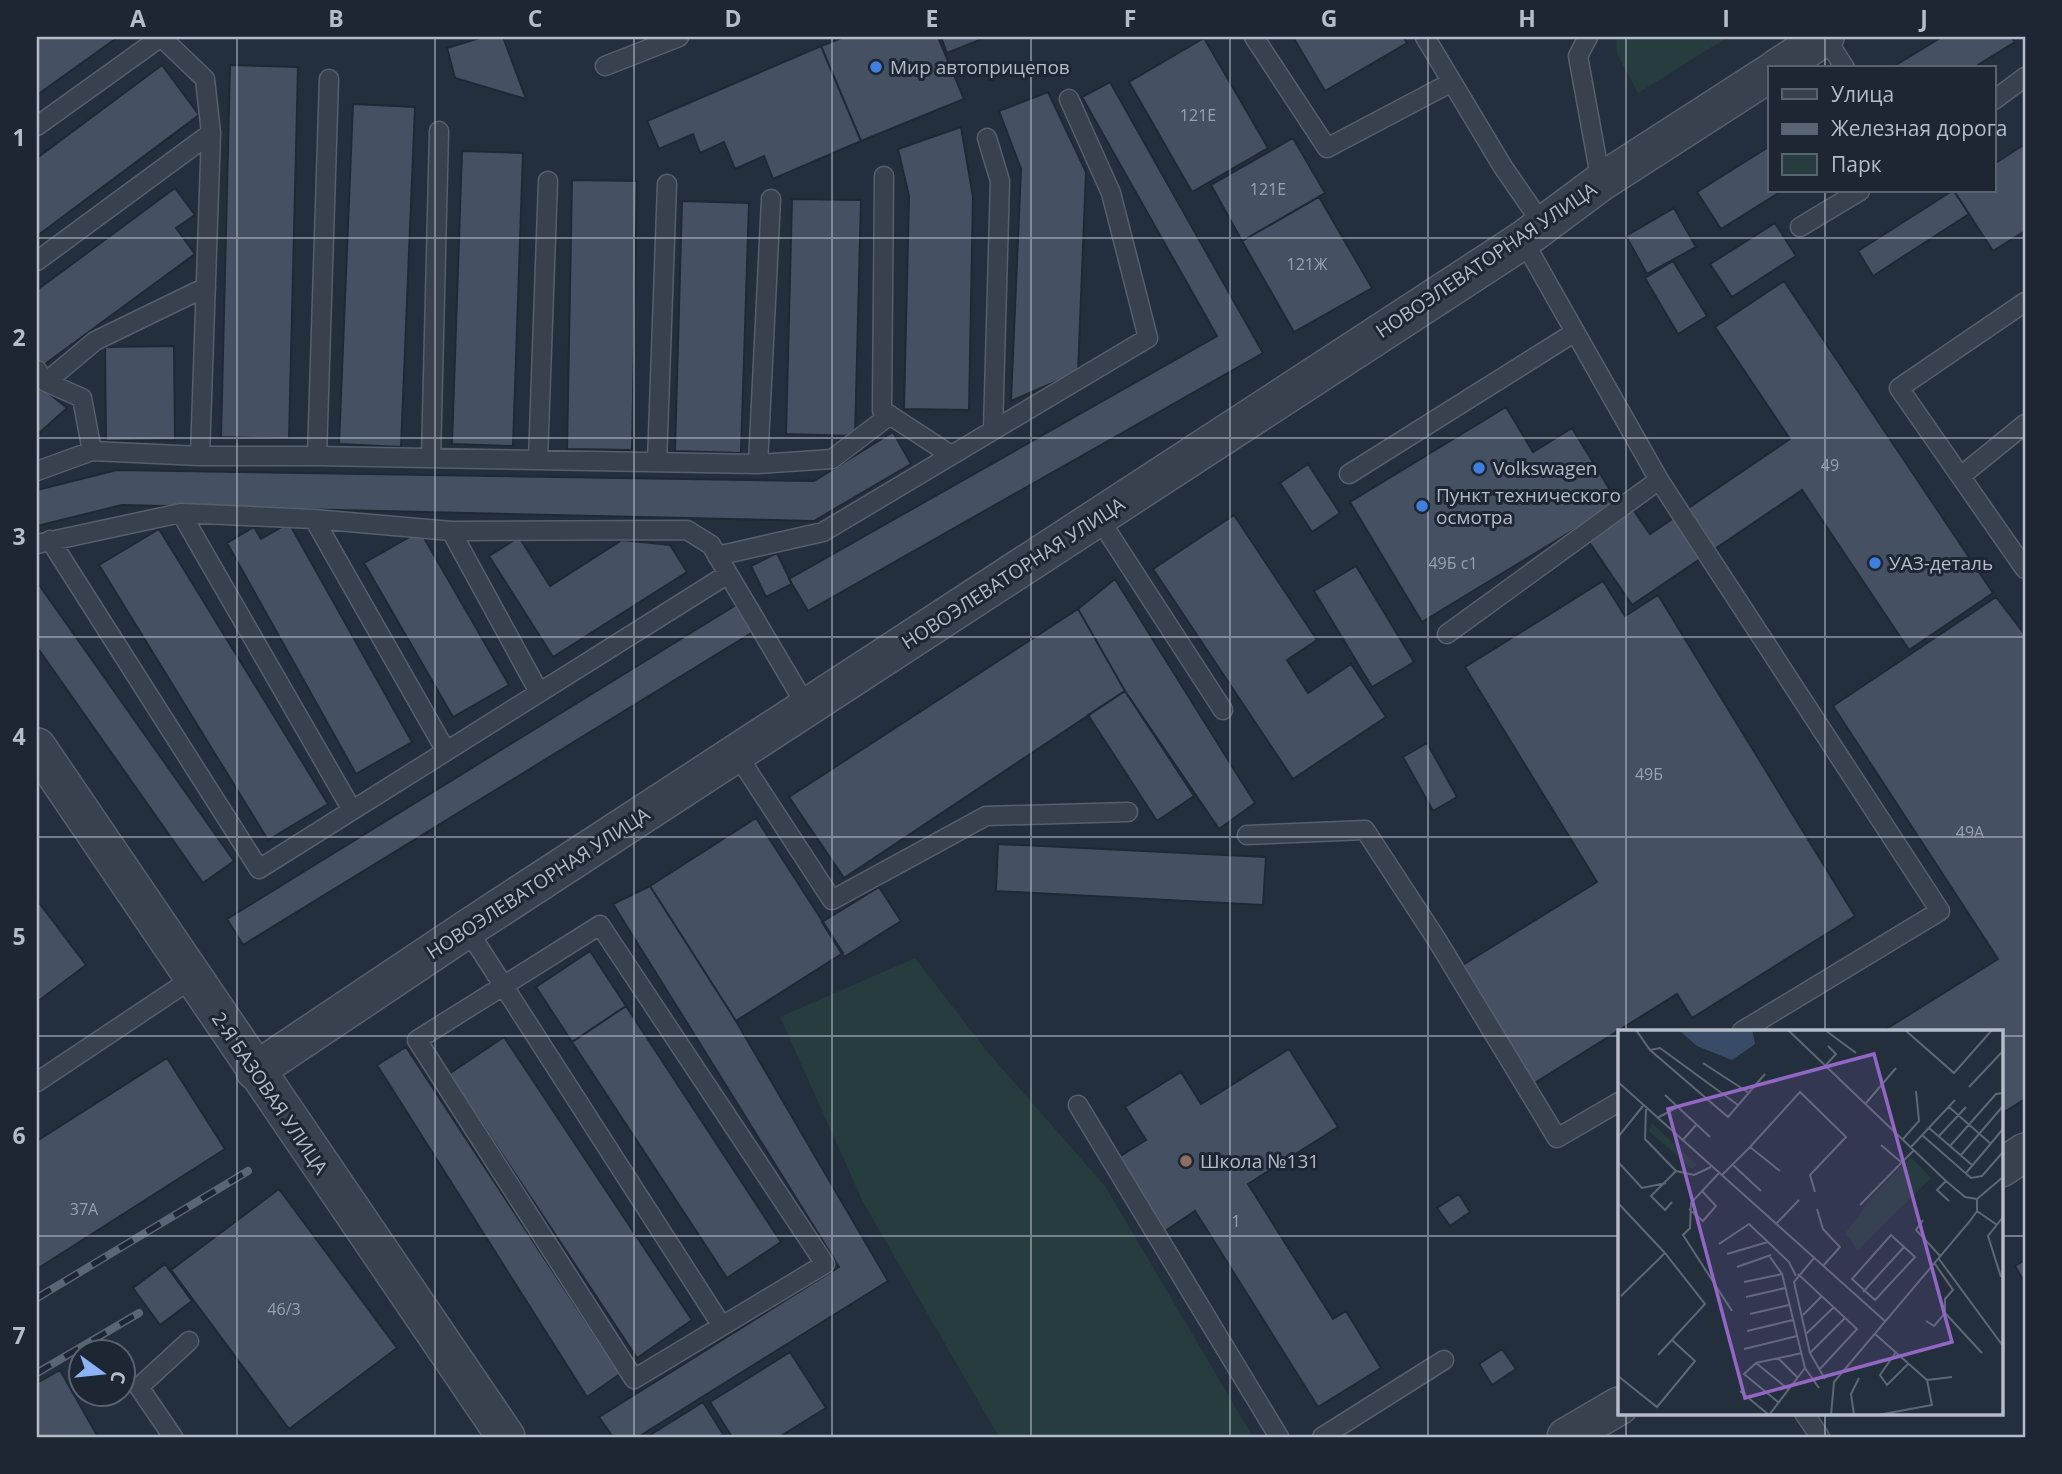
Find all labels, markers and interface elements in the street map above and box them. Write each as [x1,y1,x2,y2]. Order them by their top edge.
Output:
text: A [130,2,146,34]
text: B [328,2,344,34]
text: C [528,2,542,34]
text: D [724,2,742,34]
text: E [926,2,938,34]
text: F [1124,2,1136,34]
text: G [1321,2,1337,34]
text: H [1518,2,1536,34]
text: I [1722,2,1730,34]
text: J [1918,2,1928,34]
place label: Мир автоприцепов [890,54,1070,80]
marker: Мир автоприцепов [868,59,884,75]
legend [1768,66,1996,192]
text: Улица [1831,80,1894,108]
house number: 121Е [1180,104,1216,126]
text: Железная дорога [1831,114,2007,142]
text: 1 [12,121,26,153]
text: Парк [1831,150,1882,178]
street label: НОВОЭЛЕВАТОРНАЯ УЛИЦА [1370,176,1602,344]
house number: 121Е [1250,178,1286,200]
house number: 121Ж [1287,253,1328,275]
text: 2 [12,321,26,353]
house number: 49 [1821,454,1839,476]
place label: Volkswagen [1493,455,1598,481]
marker: Volkswagen [1471,460,1487,476]
place label: Пункт технического осмотра [1436,482,1621,530]
street label: НОВОЭЛЕВАТОРНАЯ УЛИЦА [896,491,1130,655]
marker: Пункт технического осмотра [1414,498,1430,514]
text: 3 [12,520,26,552]
place label: УАЗ-деталь [1889,550,1993,576]
house number: 49Б с1 [1428,552,1478,574]
marker: УАЗ-деталь [1867,555,1883,571]
text: 4 [12,720,26,752]
house number: 49Б [1635,763,1663,785]
street label: НОВОЭЛЕВАТОРНАЯ УЛИЦА [421,801,655,965]
house number: 49А [1956,821,1985,843]
text: 5 [12,920,26,952]
street label: 2-Я БАЗОВАЯ УЛИЦА [206,1007,334,1179]
inset map [1618,1030,2002,1414]
text: 6 [12,1119,26,1151]
place label: Школа №131 [1200,1148,1319,1174]
marker: Школа №131 [1178,1153,1194,1169]
house number: 37А [70,1198,99,1220]
house number: 1 [1231,1210,1241,1232]
house number: 46/3 [267,1298,301,1320]
text: 7 [12,1319,26,1351]
north arrow [66,1338,136,1408]
text: С [104,1368,133,1387]

